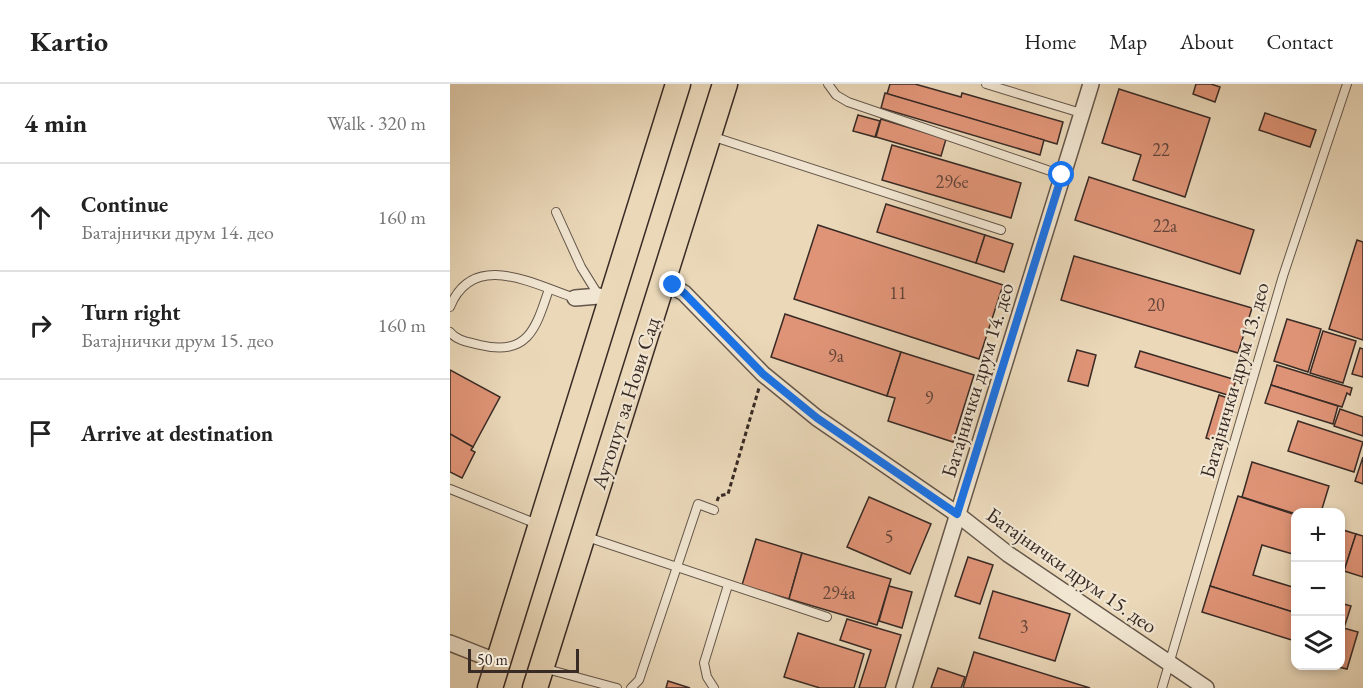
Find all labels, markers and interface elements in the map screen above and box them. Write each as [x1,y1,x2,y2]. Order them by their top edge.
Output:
text: Kartio [30,23,108,59]
text: Home [1024,28,1076,55]
text: Map [1109,28,1147,55]
text: About [1180,28,1233,55]
text: Contact [1266,28,1333,55]
text: 4 min [24,106,87,140]
text: Walk · 320 m [327,110,426,136]
house number: 22 [1152,138,1170,161]
route start [1048,161,1074,187]
house number: 296e [936,170,968,193]
text: Continue [81,190,168,219]
icon: ahead [24,201,57,234]
text: 160 m [378,204,426,230]
house number: 22a [1153,214,1178,237]
text: Батајнички друм 14. део [81,219,274,245]
route end [659,271,685,297]
street label: Батајнички друм 14. део [934,279,1020,481]
street label: Батајнички друм 13. део [1193,279,1275,481]
house number: 11 [889,281,907,304]
house number: 20 [1147,293,1165,316]
text: Turn right [81,298,180,327]
icon: right [24,309,57,342]
text: 160 m [378,312,426,338]
street label: Аутопут за Нови Сад [584,313,666,493]
text: Батајнички друм 15. део [81,327,274,353]
house number: 9a [828,344,845,367]
house number: 9 [925,386,934,409]
icon: arrive [24,417,57,450]
text: Arrive at destination [81,419,273,448]
street label: Батајнички друм 15. део [981,501,1163,639]
map controls [1291,508,1345,670]
button: + [1291,508,1345,562]
house number: 5 [885,525,893,548]
button: − [1291,562,1345,616]
house number: 294a [822,581,856,604]
house number: 3 [1020,615,1028,638]
button: layers [1291,616,1345,670]
scale bar [468,646,579,674]
text: 50 m [477,649,508,670]

